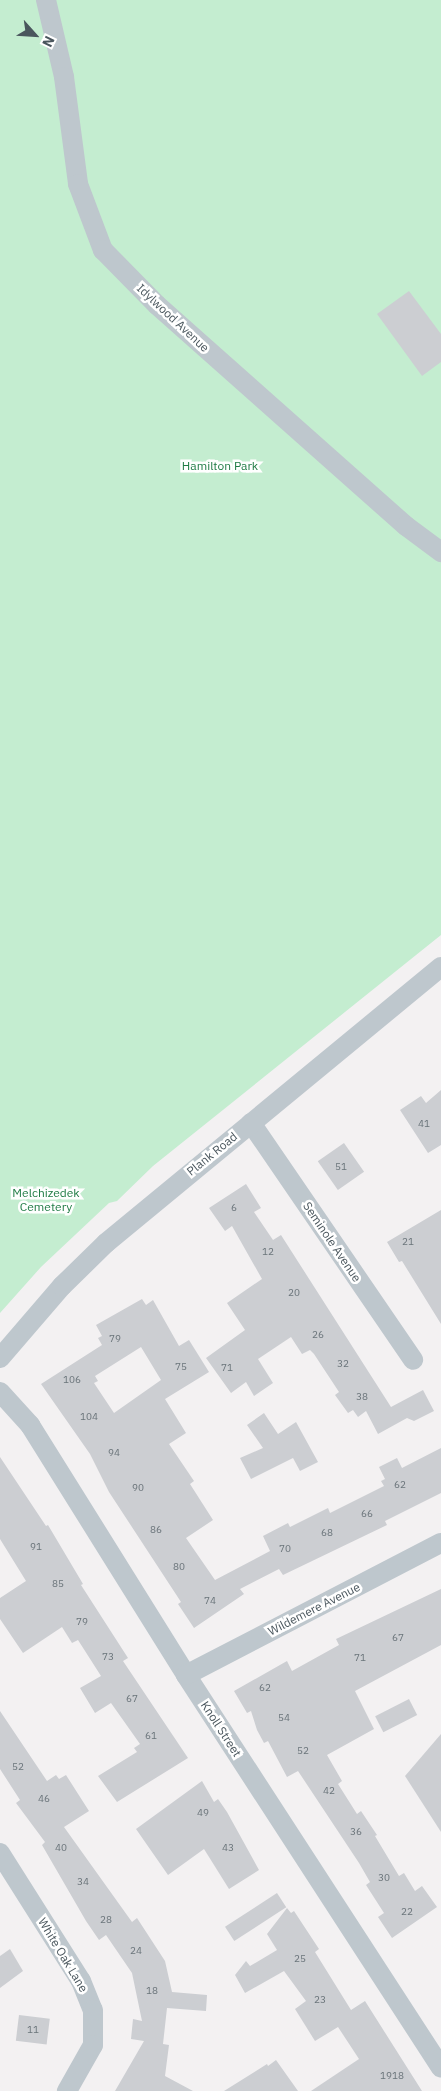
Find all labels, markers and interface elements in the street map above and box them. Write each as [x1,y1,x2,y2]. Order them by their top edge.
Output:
north arrow [10,10,60,60]
text: N [38,33,59,50]
street label: Idylwood Avenue [134,281,212,355]
park label: Hamilton Park [182,459,258,473]
house number: 41 [418,1118,430,1130]
street label: Plank Road [184,1129,240,1179]
house number: 51 [335,1161,347,1173]
park label: Melchizedek Cemetery [12,1186,80,1214]
street label: Seminole Avenue [300,1199,364,1285]
house number: 6 [231,1202,237,1214]
house number: 21 [402,1236,414,1248]
house number: 12 [262,1246,274,1258]
house number: 20 [288,1287,300,1299]
house number: 26 [312,1329,324,1341]
house number: 79 [109,1333,121,1345]
house number: 32 [337,1358,349,1370]
house number: 75 [175,1361,187,1373]
house number: 71 [221,1362,233,1374]
house number: 106 [63,1374,81,1386]
house number: 38 [356,1391,368,1403]
house number: 104 [80,1411,98,1423]
house number: 94 [108,1447,120,1459]
house number: 62 [394,1479,406,1491]
house number: 90 [132,1482,144,1494]
house number: 66 [361,1508,373,1520]
house number: 86 [150,1524,162,1536]
house number: 68 [321,1527,333,1539]
house number: 91 [30,1541,42,1553]
house number: 70 [279,1543,291,1555]
house number: 80 [173,1561,185,1573]
house number: 85 [52,1578,64,1590]
street label: Wildemere Avenue [266,1580,362,1638]
house number: 74 [204,1595,216,1607]
house number: 79 [76,1616,88,1628]
house number: 67 [392,1632,404,1644]
house number: 73 [102,1651,114,1663]
house number: 71 [354,1652,366,1664]
house number: 62 [259,1682,271,1694]
house number: 67 [126,1693,138,1705]
street label: Knoll Street [198,1699,244,1759]
house number: 54 [278,1712,290,1724]
house number: 61 [145,1730,157,1742]
house number: 52 [297,1745,309,1757]
house number: 52 [12,1761,24,1773]
house number: 42 [323,1785,335,1797]
house number: 46 [38,1793,50,1805]
house number: 49 [197,1807,209,1819]
house number: 36 [350,1826,362,1838]
house number: 40 [55,1842,67,1854]
house number: 43 [222,1842,234,1854]
house number: 30 [378,1872,390,1884]
house number: 34 [77,1876,89,1888]
house number: 22 [401,1906,413,1918]
house number: 28 [100,1914,112,1926]
street label: White Oak Lane [35,1915,91,1995]
house number: 24 [130,1945,142,1957]
house number: 25 [294,1953,306,1965]
house number: 18 [146,1985,158,1997]
house number: 23 [314,1994,326,2006]
house number: 11 [27,2024,39,2036]
house number: 1918 [380,2070,404,2082]

